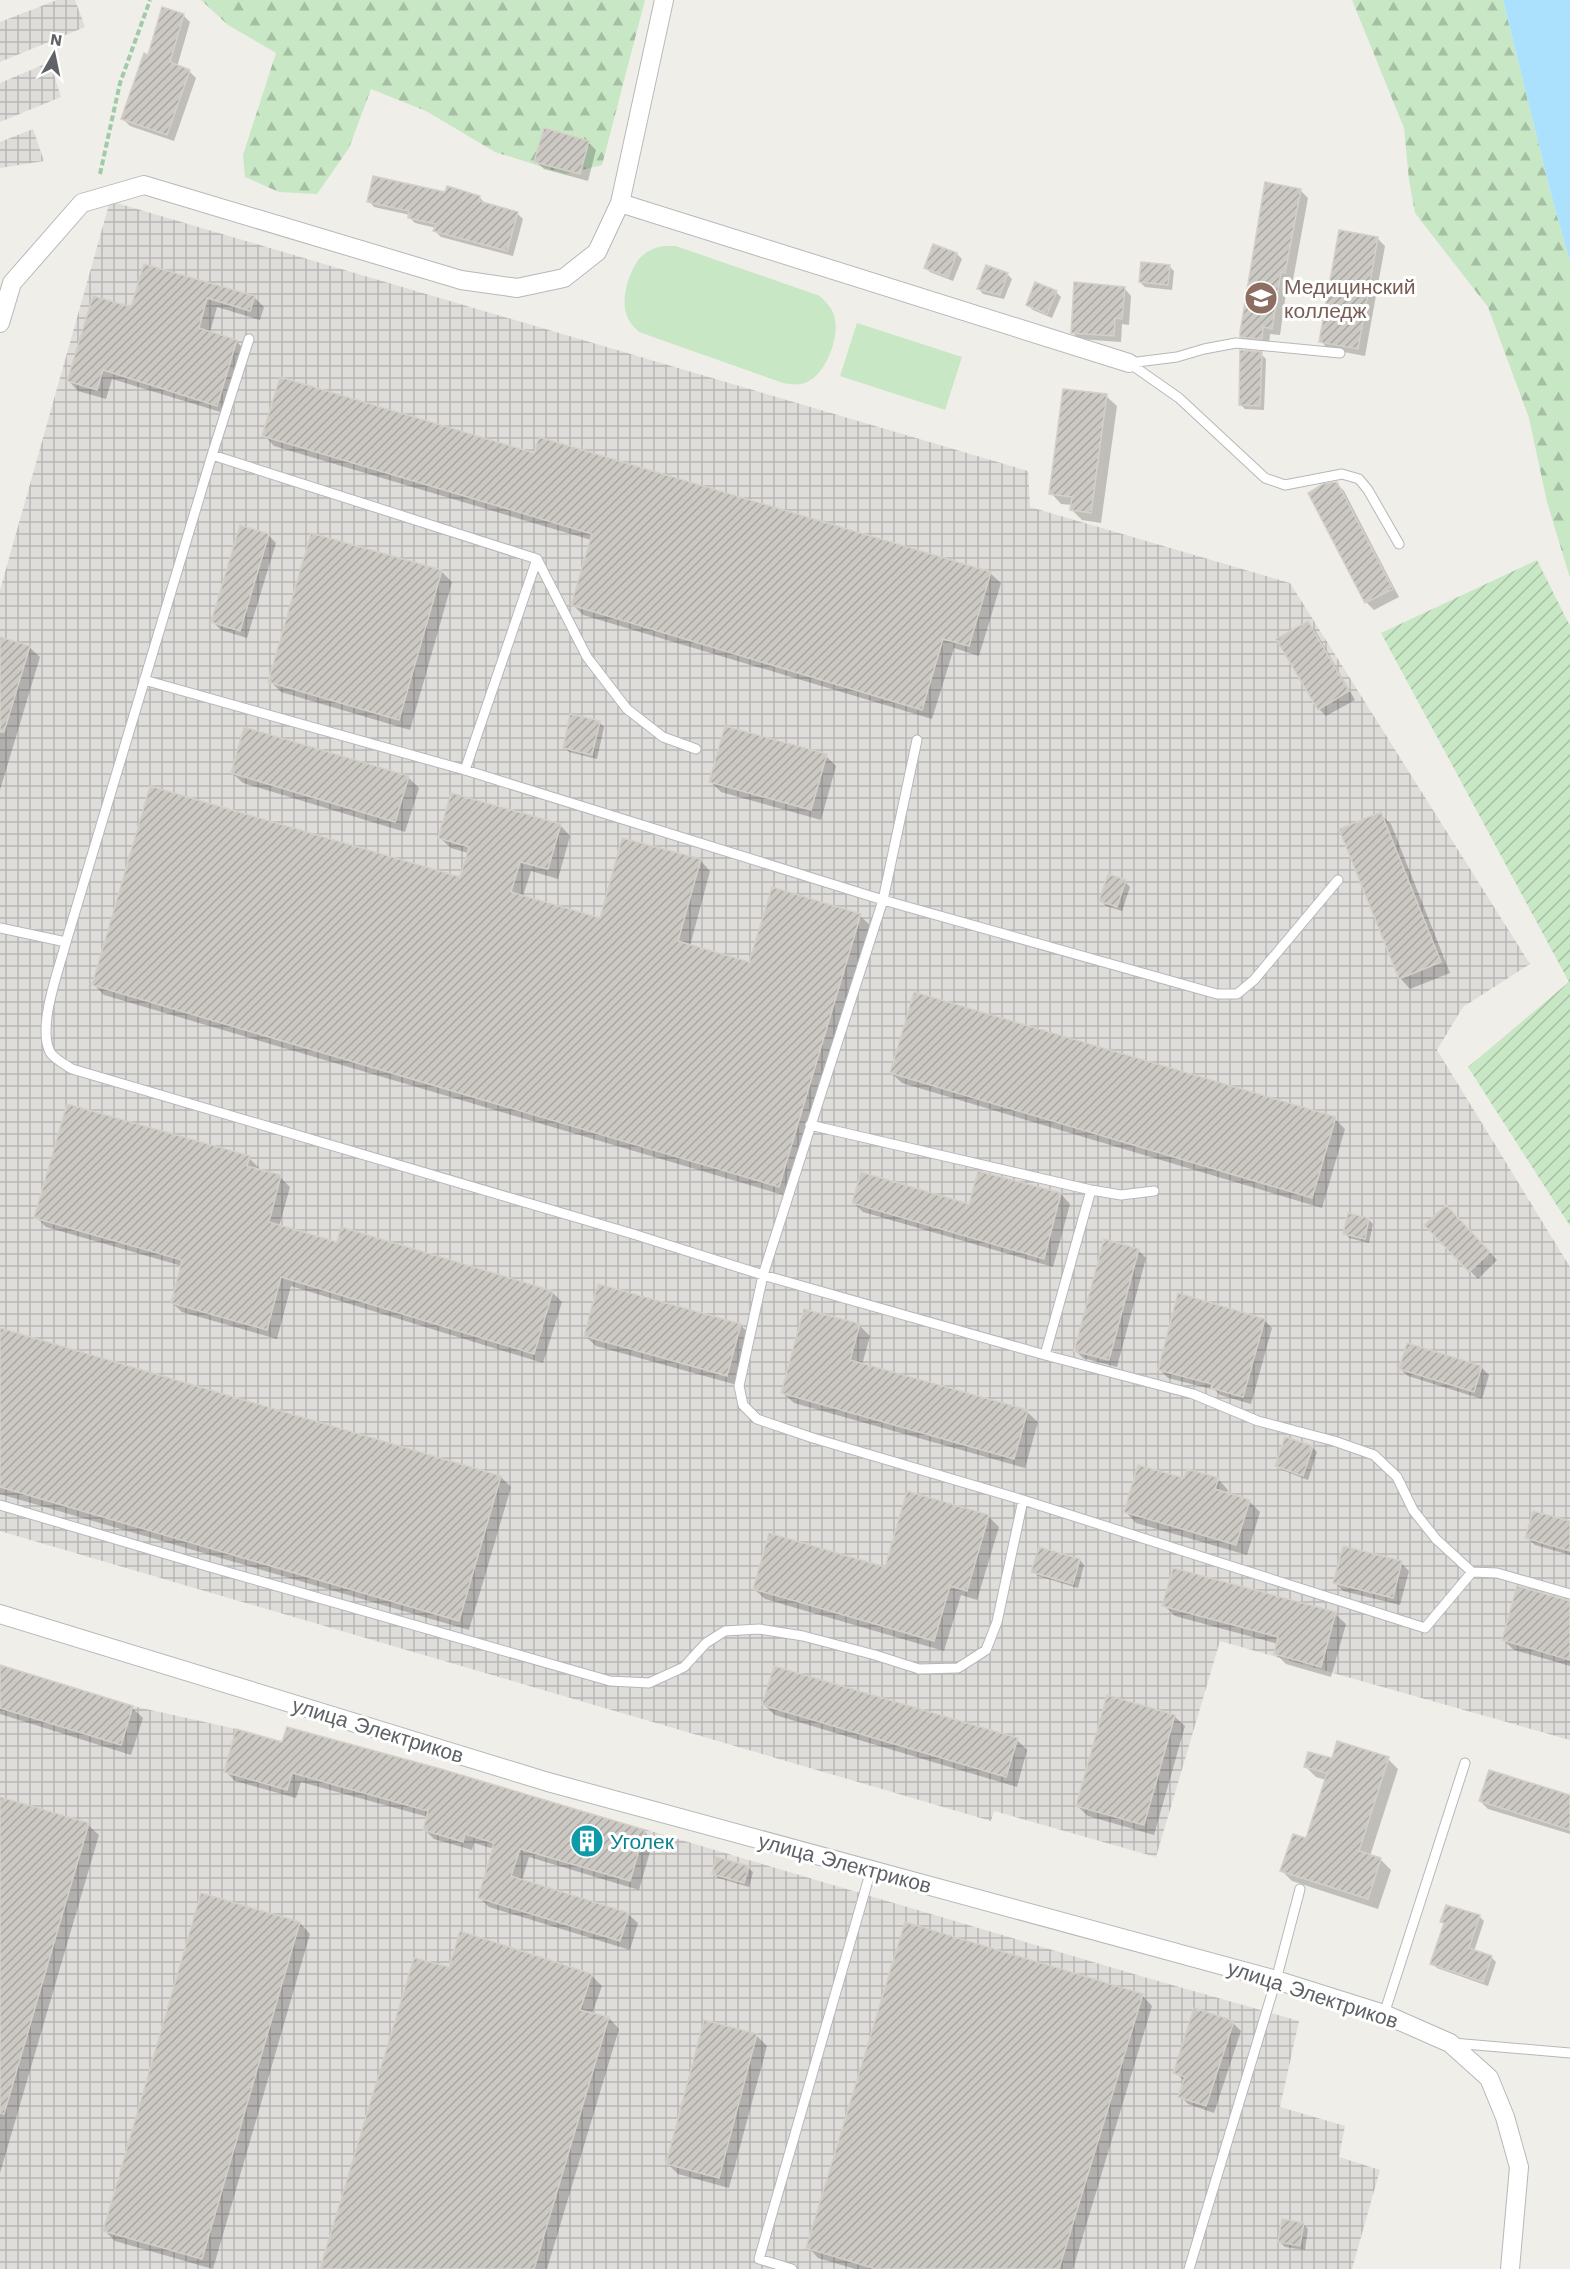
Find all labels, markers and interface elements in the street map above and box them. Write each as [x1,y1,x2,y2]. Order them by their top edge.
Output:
north arrow [24,24,84,84]
text: N [49,29,64,50]
place label: Медицинский колледж [1284,274,1415,323]
school or university icon: Медицинский колледж [1243,280,1279,316]
street label: улица Электриков [289,1692,467,1768]
building icon: Уголек [569,1823,605,1859]
street label: улица Электриков [756,1828,934,1898]
place label: Уголек [610,1829,675,1854]
street label: улица Электриков [1225,1955,1401,2033]

